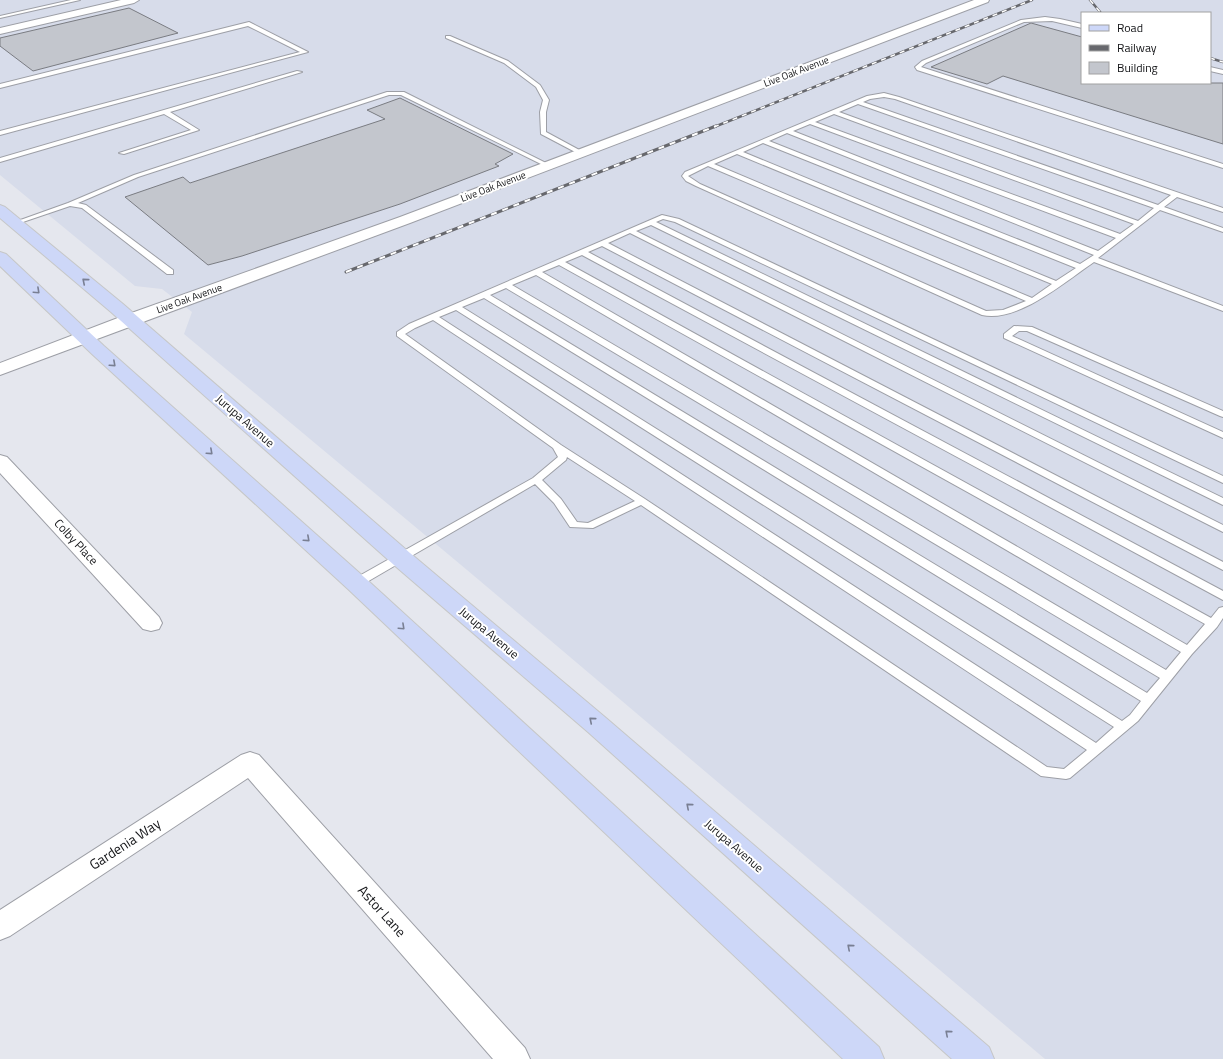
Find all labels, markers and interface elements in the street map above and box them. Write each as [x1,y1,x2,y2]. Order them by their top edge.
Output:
legend [1081,12,1211,84]
text: Road [1117,18,1143,37]
text: Railway [1117,38,1157,57]
street label: Live Oak Avenue [761,52,831,91]
text: Building [1117,58,1158,77]
street label: Live Oak Avenue [458,167,528,206]
one-way arrow [82,279,90,286]
street label: Live Oak Avenue [154,280,224,317]
one-way arrow [32,286,40,294]
one-way arrow [109,360,116,367]
street label: Jurupa Avenue [212,390,279,452]
one-way arrow [205,447,213,454]
street label: Colby Place [50,514,103,569]
one-way arrow [302,534,309,541]
street label: Jurupa Avenue [455,602,523,663]
one-way arrow [397,622,405,629]
one-way arrow [589,718,596,725]
one-way arrow [687,804,694,811]
street label: Gardenia Way [85,812,165,875]
street label: Jurupa Avenue [701,815,768,877]
street label: Astor Lane [353,880,411,941]
one-way arrow [847,945,855,952]
one-way arrow [945,1031,953,1038]

